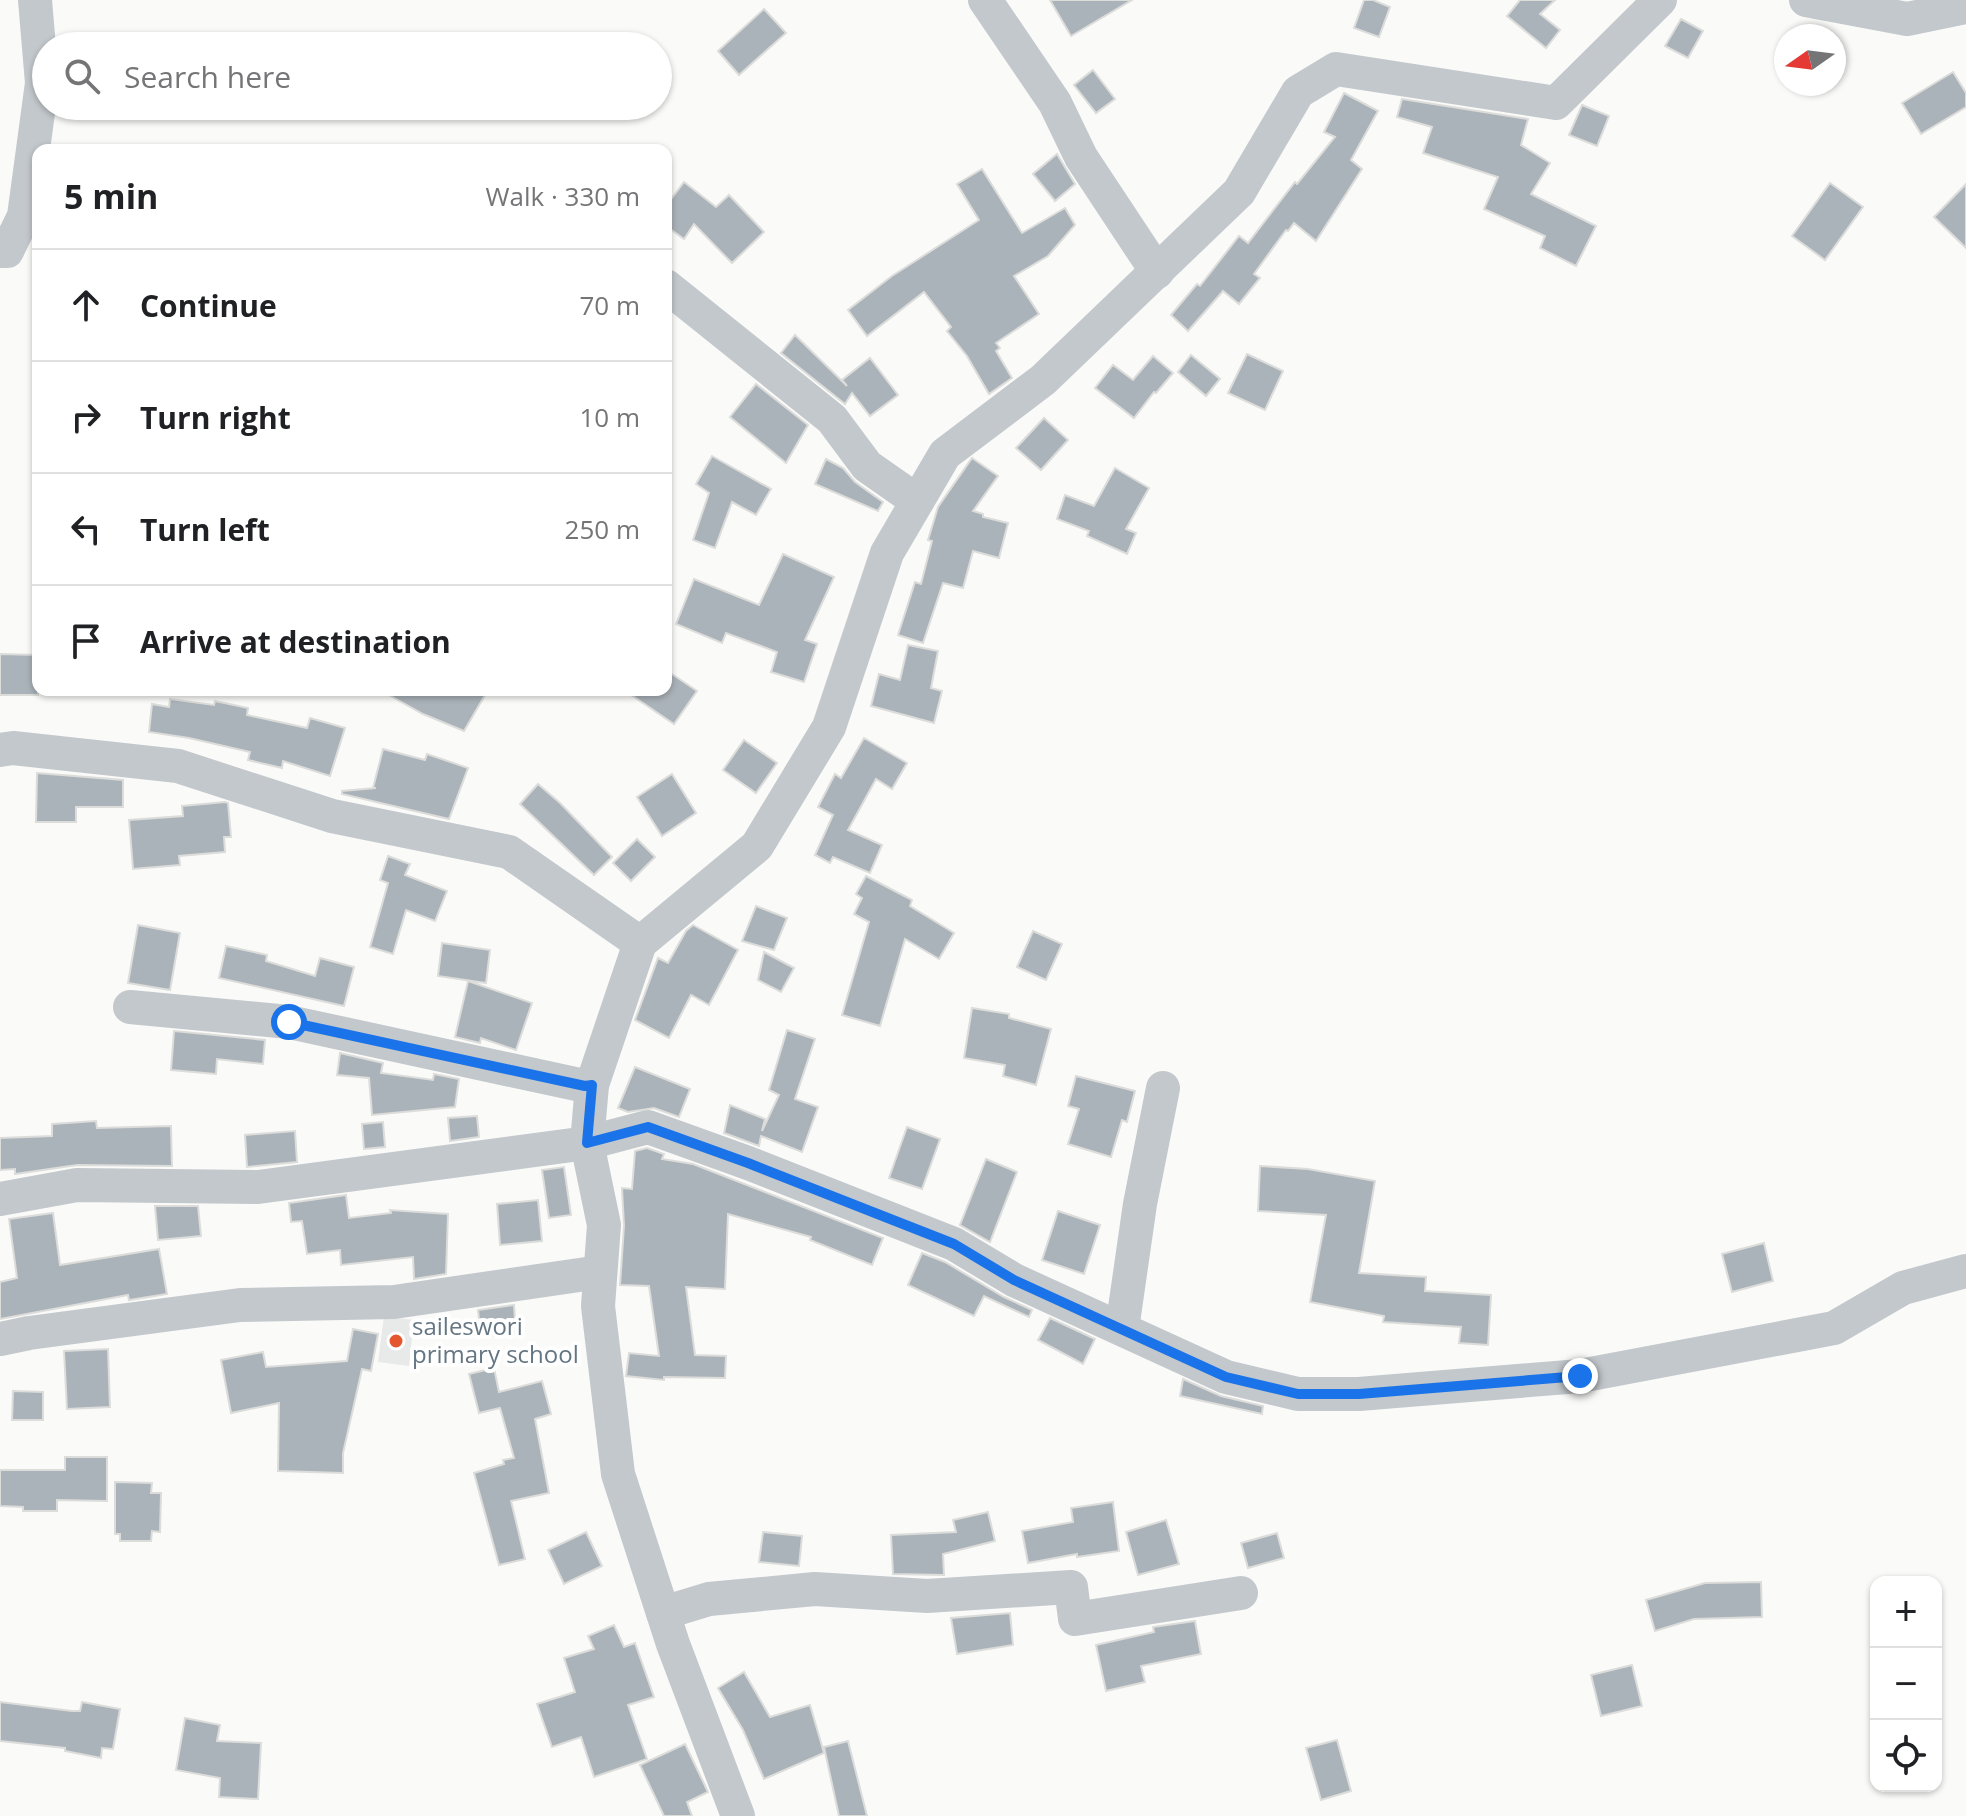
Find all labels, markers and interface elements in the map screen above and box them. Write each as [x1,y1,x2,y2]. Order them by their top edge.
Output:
north arrow [1774,24,1846,96]
search box [32,32,672,120]
icon: search [60,54,104,98]
text: Search here [124,56,291,97]
text: 5 min [64,173,158,219]
text: Walk · 330 m [486,178,640,214]
icon: ahead [64,283,108,327]
text: Continue [140,285,277,326]
text: 70 m [579,287,640,323]
icon: right [64,395,108,439]
text: Turn right [140,397,291,438]
text: 10 m [579,399,640,435]
icon: left [64,507,108,551]
text: Turn left [140,509,270,550]
text: 250 m [565,511,640,547]
icon: arrive [64,619,108,663]
text: Arrive at destination [140,621,451,662]
route start [271,1004,307,1040]
place label: saileswori primary school [412,1309,579,1370]
marker: saileswori primary school [387,1332,405,1350]
route end [1562,1358,1598,1394]
map controls [1870,1576,1942,1792]
button: + [1870,1576,1942,1648]
button: − [1870,1648,1942,1720]
button: locate [1870,1720,1942,1792]

